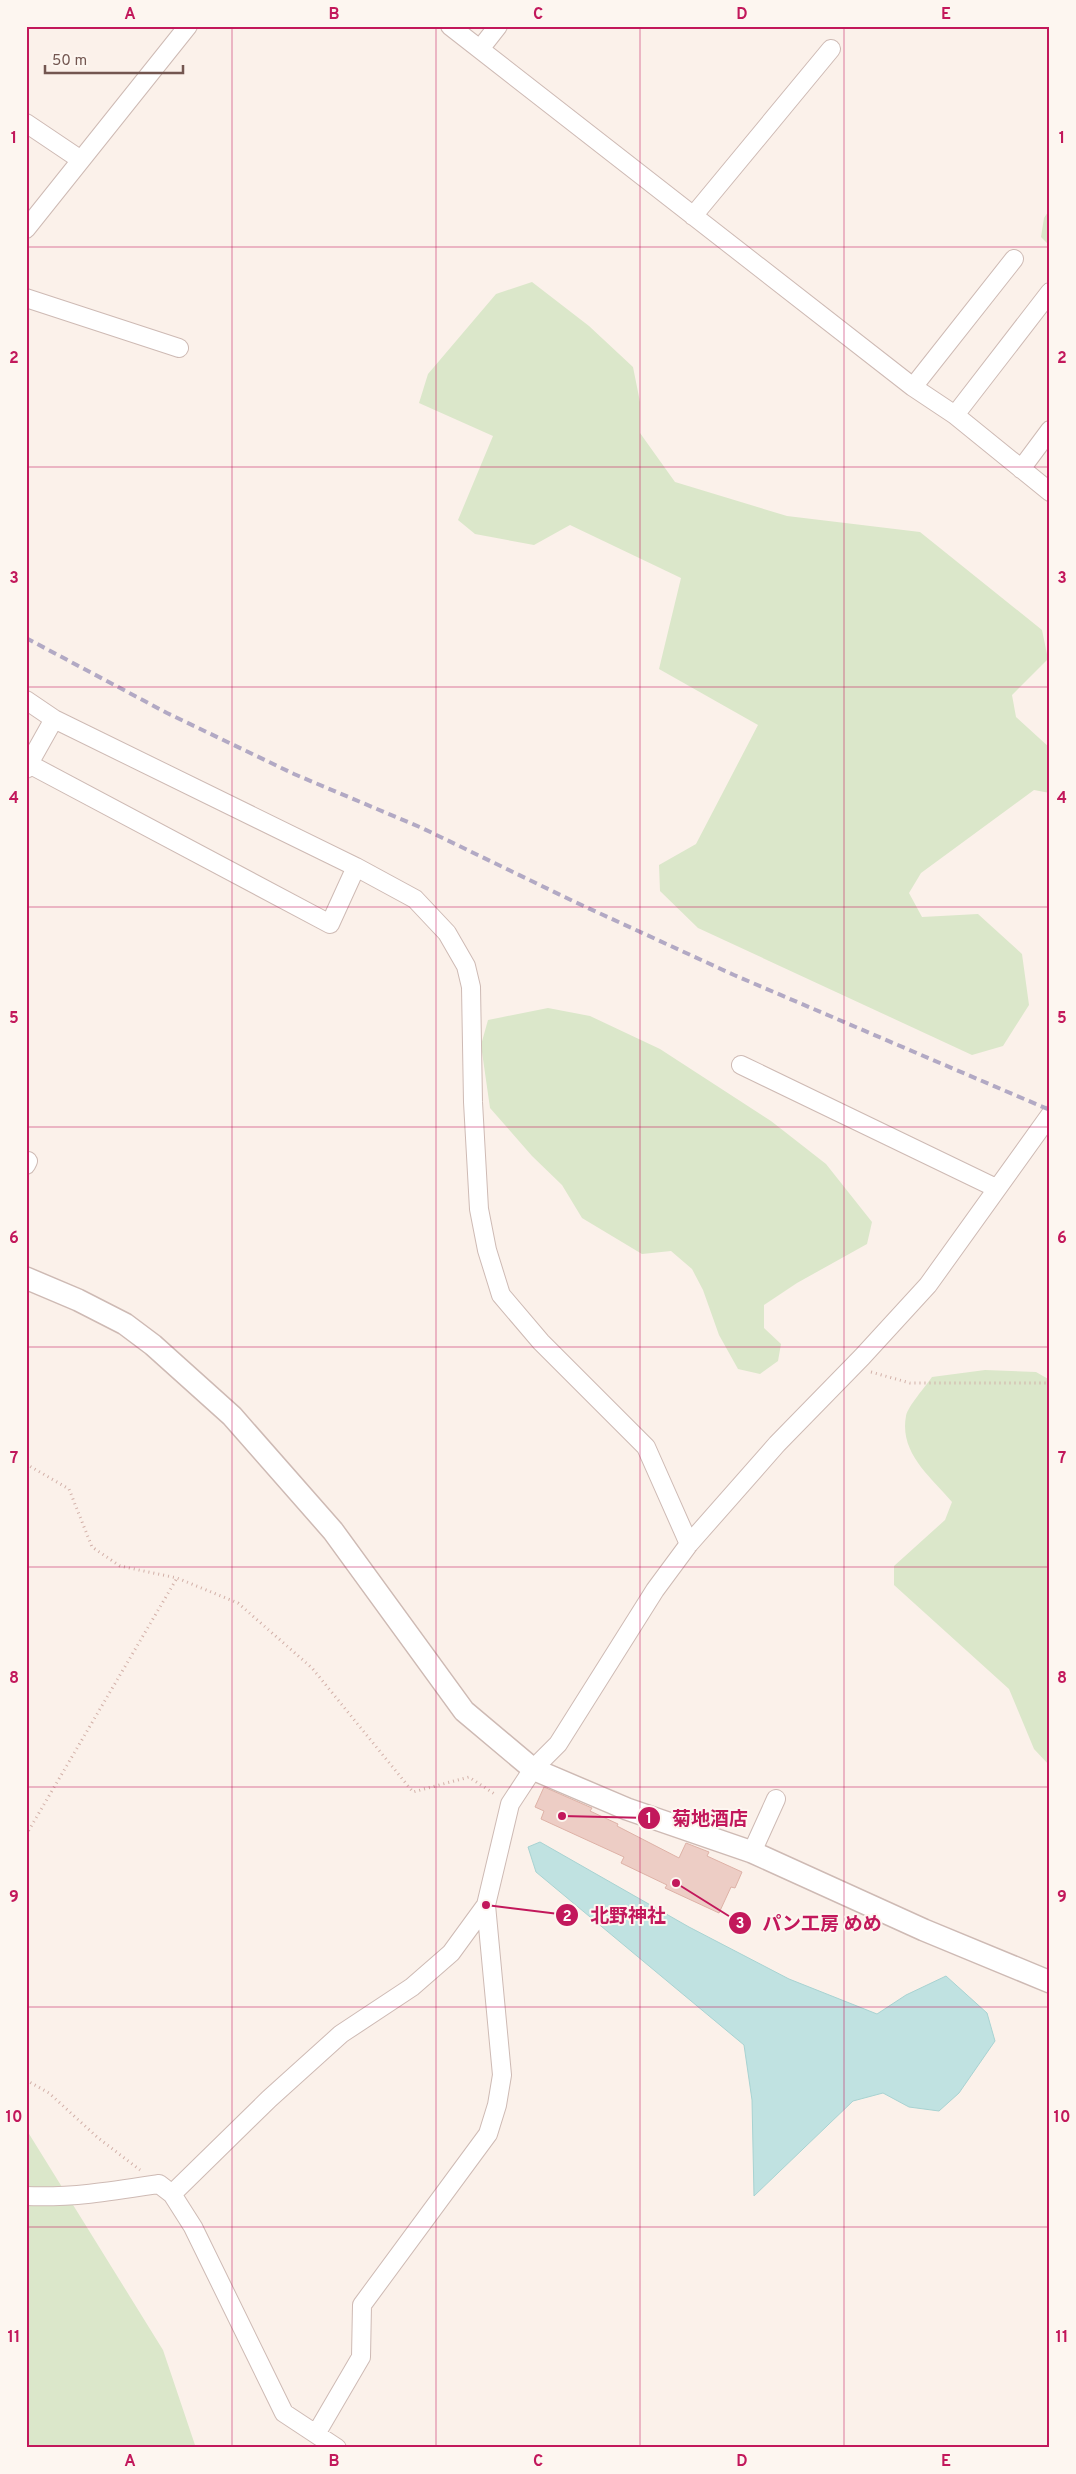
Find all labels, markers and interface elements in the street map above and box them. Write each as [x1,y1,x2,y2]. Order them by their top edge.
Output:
text: A [124,5,136,25]
text: B [328,5,340,25]
text: C [533,5,543,25]
text: D [736,5,748,25]
text: E [941,5,951,25]
scale bar [45,42,182,74]
text: 50 m [52,52,87,71]
text: 1 [11,129,17,149]
text: 1 [1059,129,1065,149]
text: 2 [9,349,19,369]
text: 2 [1057,349,1067,369]
text: 3 [9,569,19,589]
text: 3 [1057,569,1067,589]
text: 4 [9,789,19,809]
text: 4 [1057,789,1067,809]
text: 5 [9,1009,19,1029]
text: 5 [1057,1009,1067,1029]
text: 6 [9,1229,19,1249]
text: 6 [1057,1229,1067,1249]
text: 7 [10,1449,18,1469]
text: 7 [1058,1449,1066,1469]
text: 8 [9,1669,19,1689]
text: 8 [1057,1669,1067,1689]
callout: 菊地酒店 [637,1801,758,1835]
text: 菊地酒店 [672,1808,748,1832]
text: 1 [646,1810,652,1829]
text: 9 [9,1888,19,1908]
text: 9 [1057,1888,1067,1908]
callout: 北野神社 [555,1898,676,1932]
text: 北野神社 [590,1905,666,1929]
callout: パン工房 めめ [728,1906,891,1940]
text: 2 [562,1908,572,1927]
text: パン工房 めめ [762,1913,882,1937]
text: 3 [736,1915,745,1934]
text: 10 [6,2108,22,2128]
text: 10 [1054,2108,1070,2128]
text: 11 [8,2328,20,2348]
text: 11 [1056,2328,1068,2348]
text: A [124,2452,136,2472]
text: B [328,2452,340,2472]
text: C [533,2452,543,2472]
text: D [736,2452,748,2472]
text: E [941,2452,951,2472]

